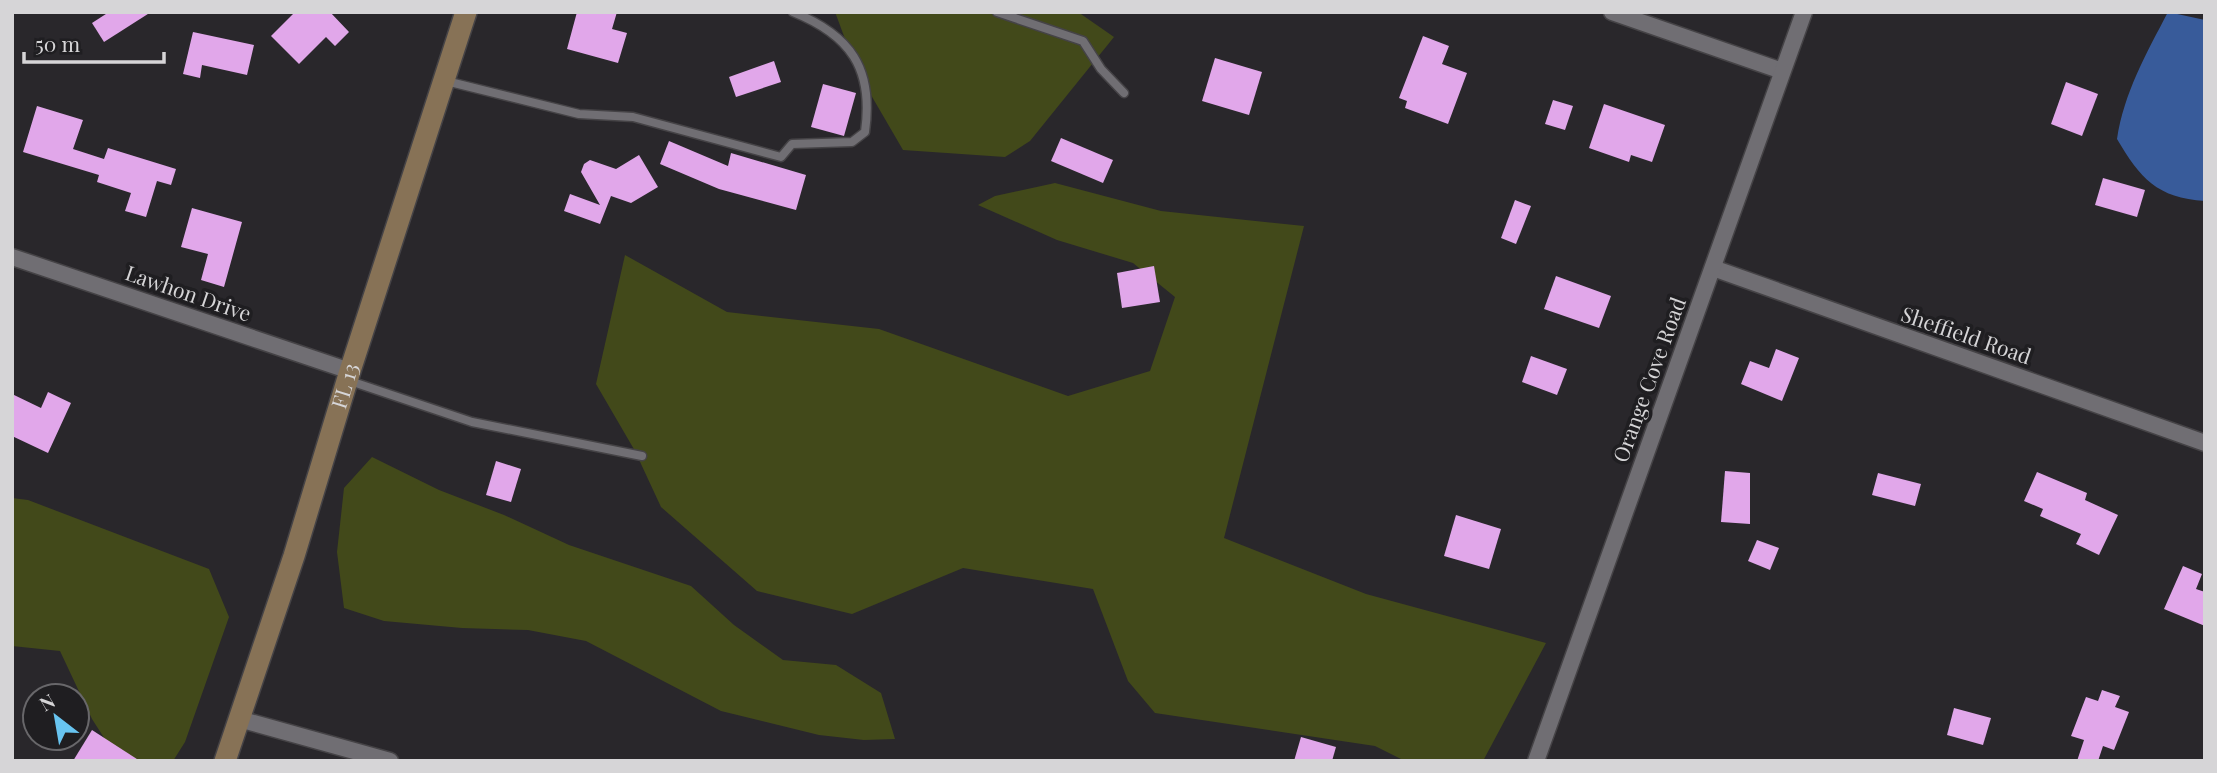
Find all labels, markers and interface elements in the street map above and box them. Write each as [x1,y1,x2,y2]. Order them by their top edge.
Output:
scale bar [24,21,164,65]
text: 50 m [35,29,81,57]
street label: Lawhon Drive [122,257,255,327]
street label: Orange Cove Road [1605,293,1691,466]
street label: Sheffield Road [1898,299,2035,369]
street label: FL 13 [323,359,364,412]
north arrow [21,682,91,752]
text: N [34,687,60,716]

